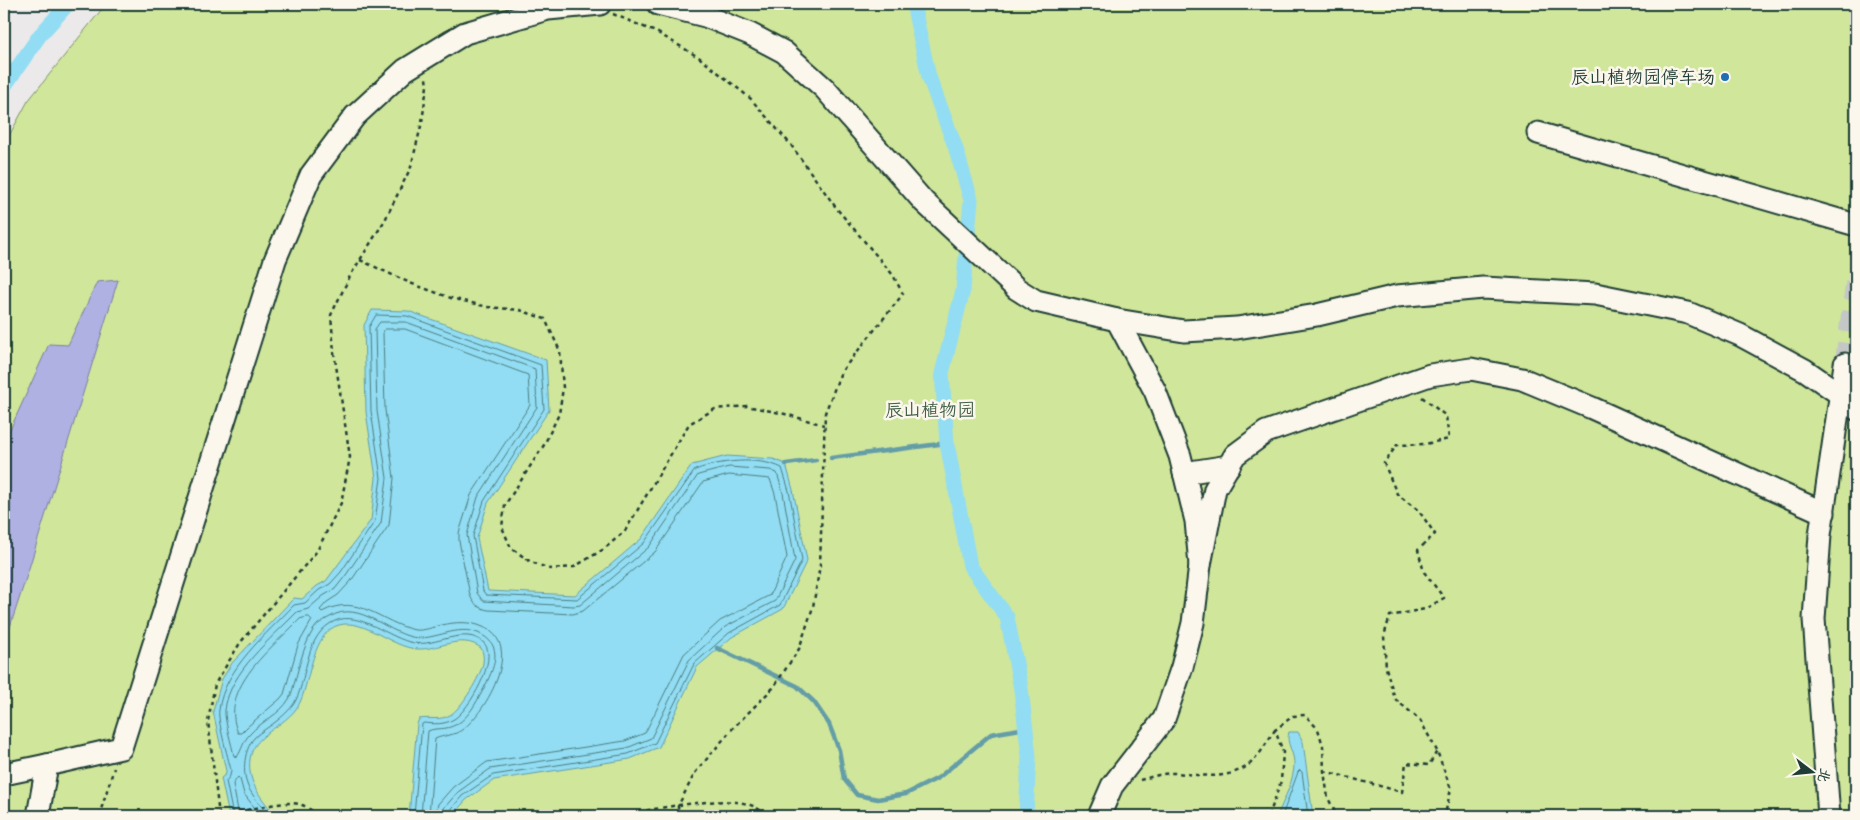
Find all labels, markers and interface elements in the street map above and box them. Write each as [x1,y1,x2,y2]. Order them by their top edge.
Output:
place label: 辰山植物园停车场 [1571,66,1715,92]
marker: 辰山植物园停车场 [1719,71,1731,83]
park label: 辰山植物园 [885,399,975,425]
north arrow [1788,748,1838,798]
text: 北 [1811,766,1835,785]

